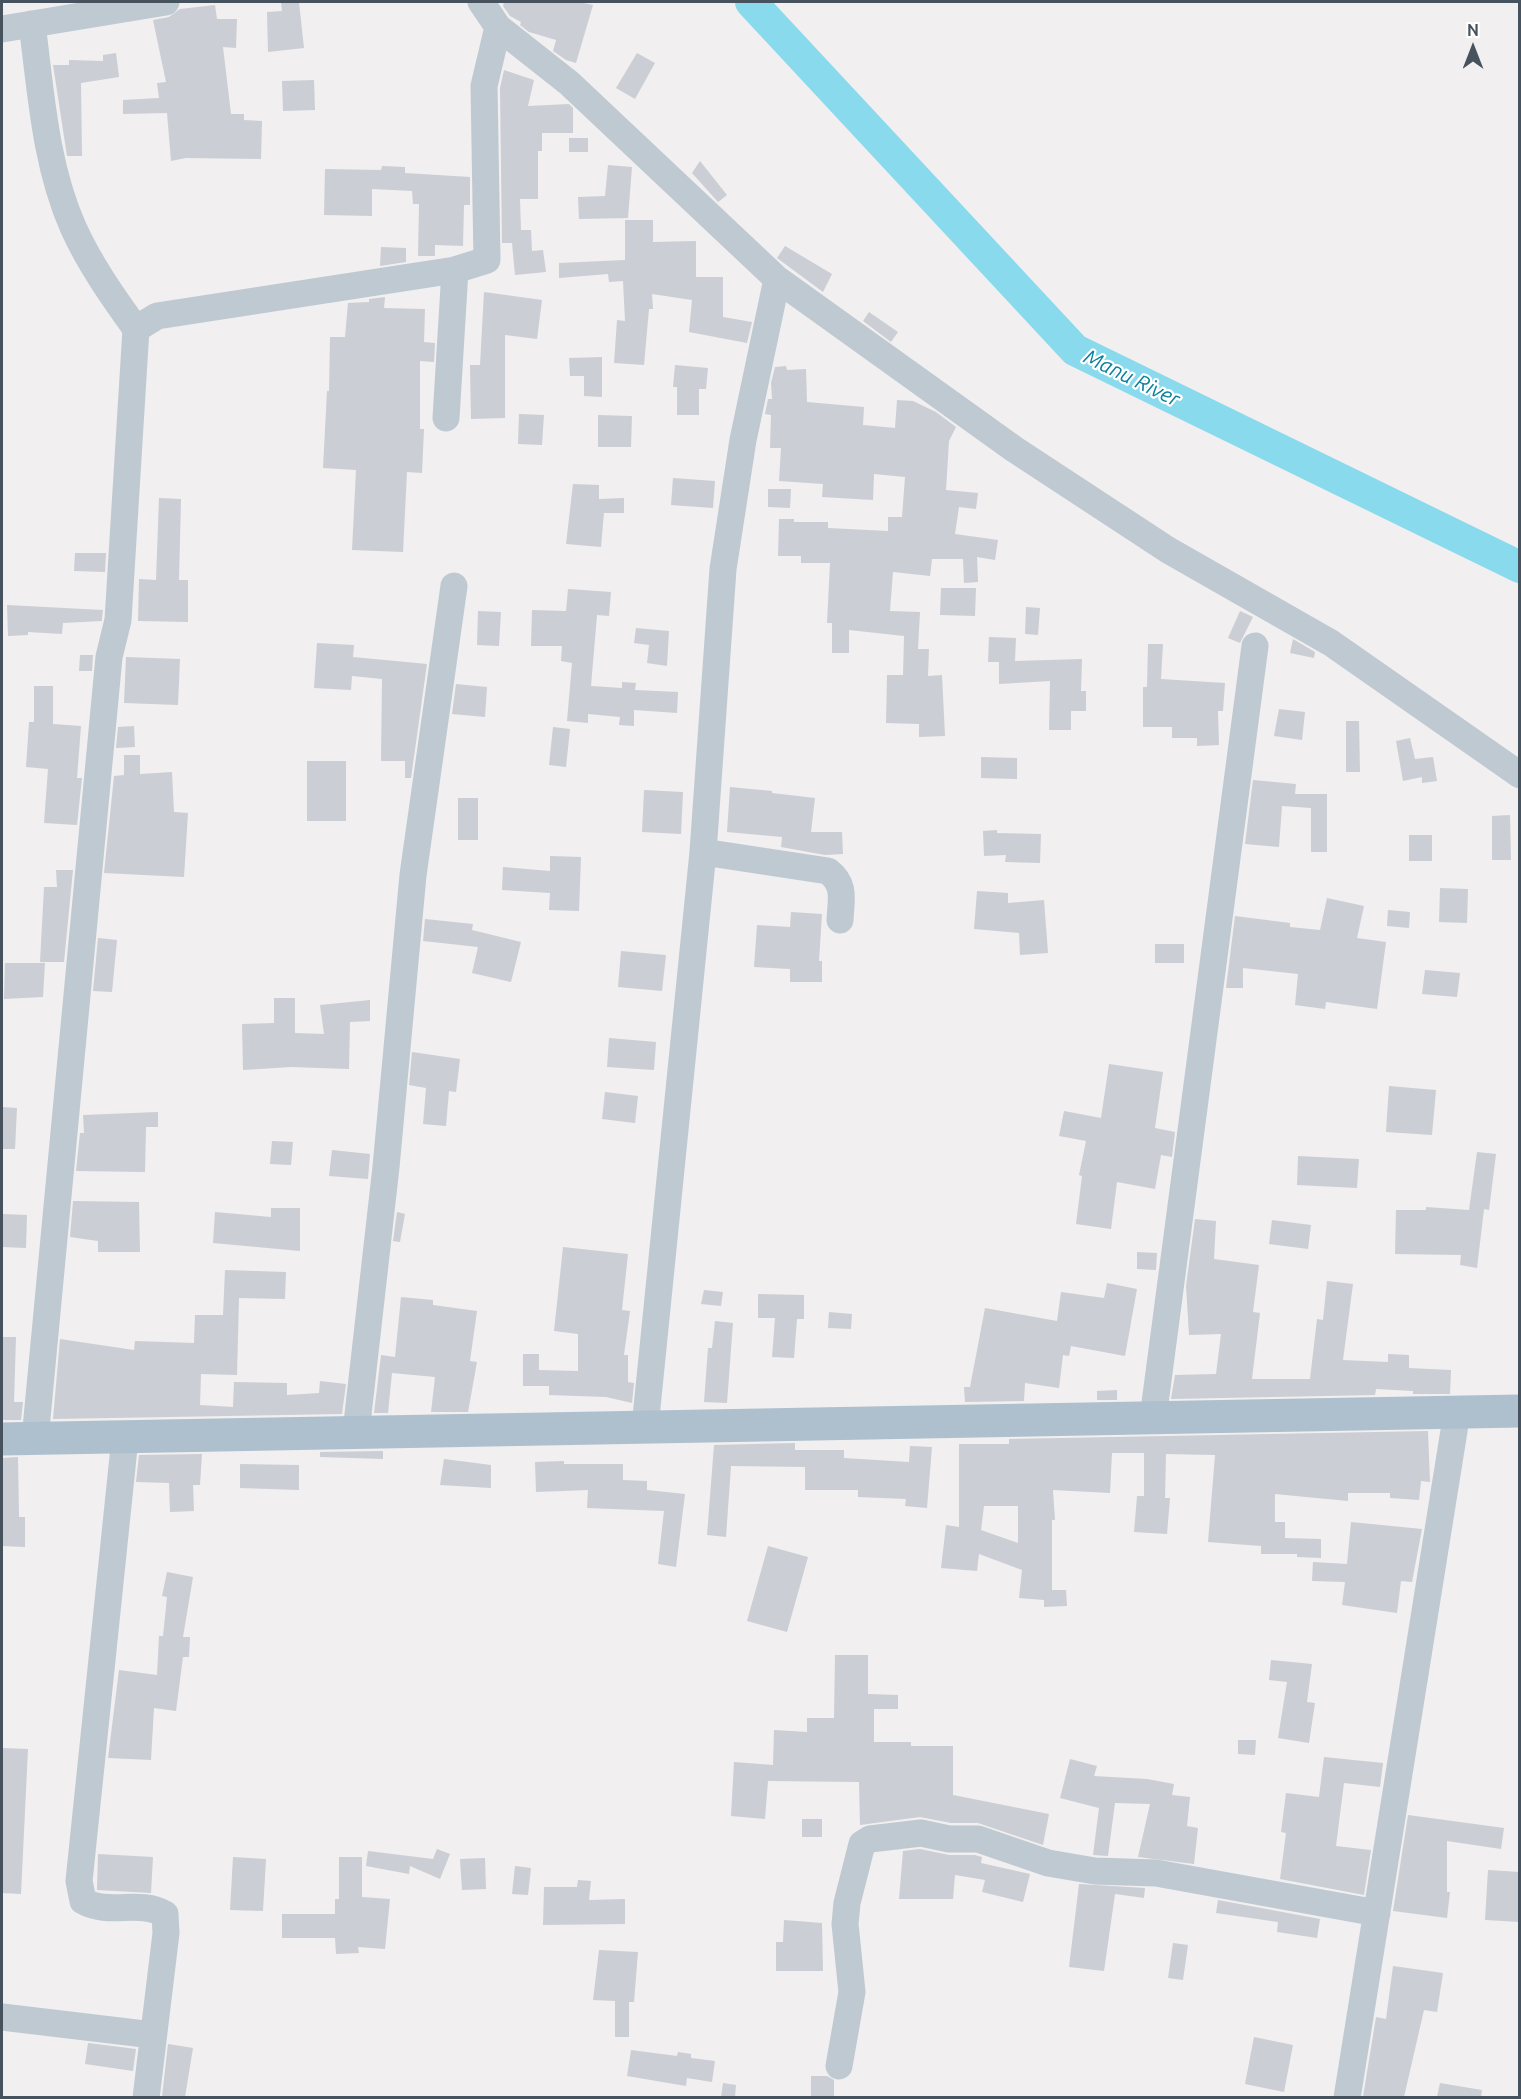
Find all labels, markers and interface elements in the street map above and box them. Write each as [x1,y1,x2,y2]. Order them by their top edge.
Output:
north arrow [1443,18,1503,78]
text: N [1467,21,1479,39]
water label: Manu River [1080,344,1184,412]

